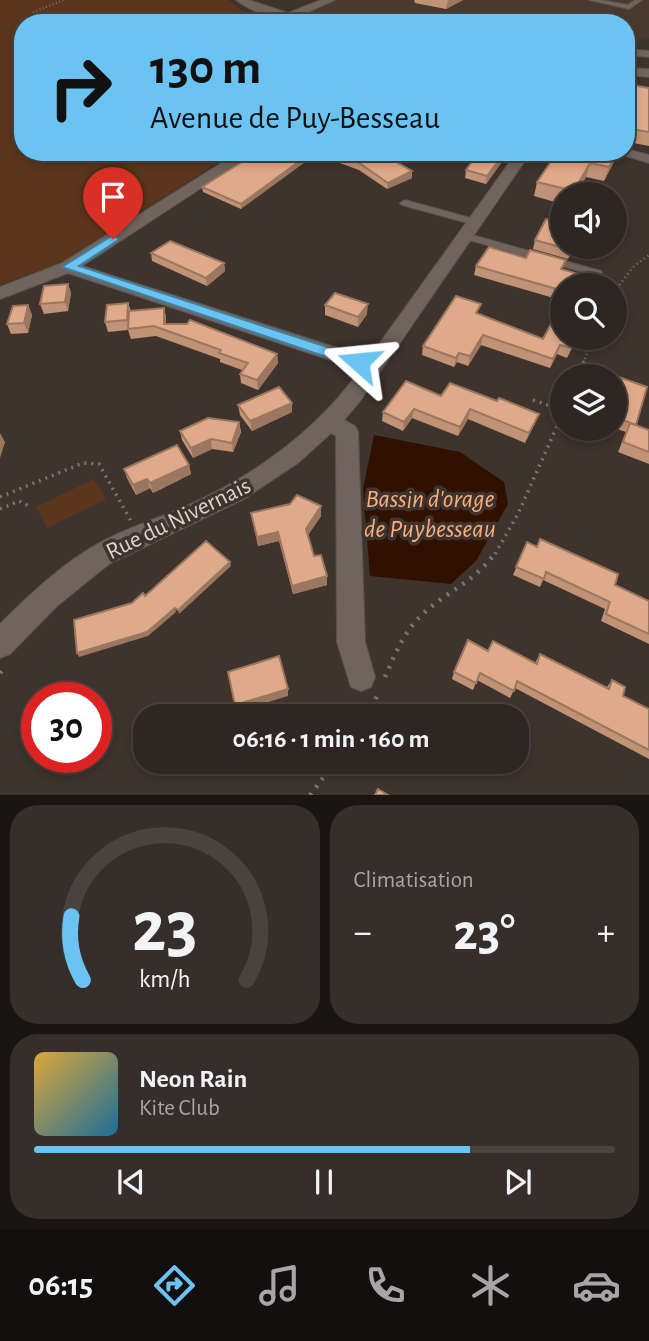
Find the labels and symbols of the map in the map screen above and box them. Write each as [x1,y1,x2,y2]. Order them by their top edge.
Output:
pin [83,167,143,239]
position arrow [322,325,396,399]
street label: Rue du Nivernais [102,474,255,564]
water label: Bassin d'orage de Puybesseau [364,486,496,542]
speed limit sign: 30 [21,682,112,773]

